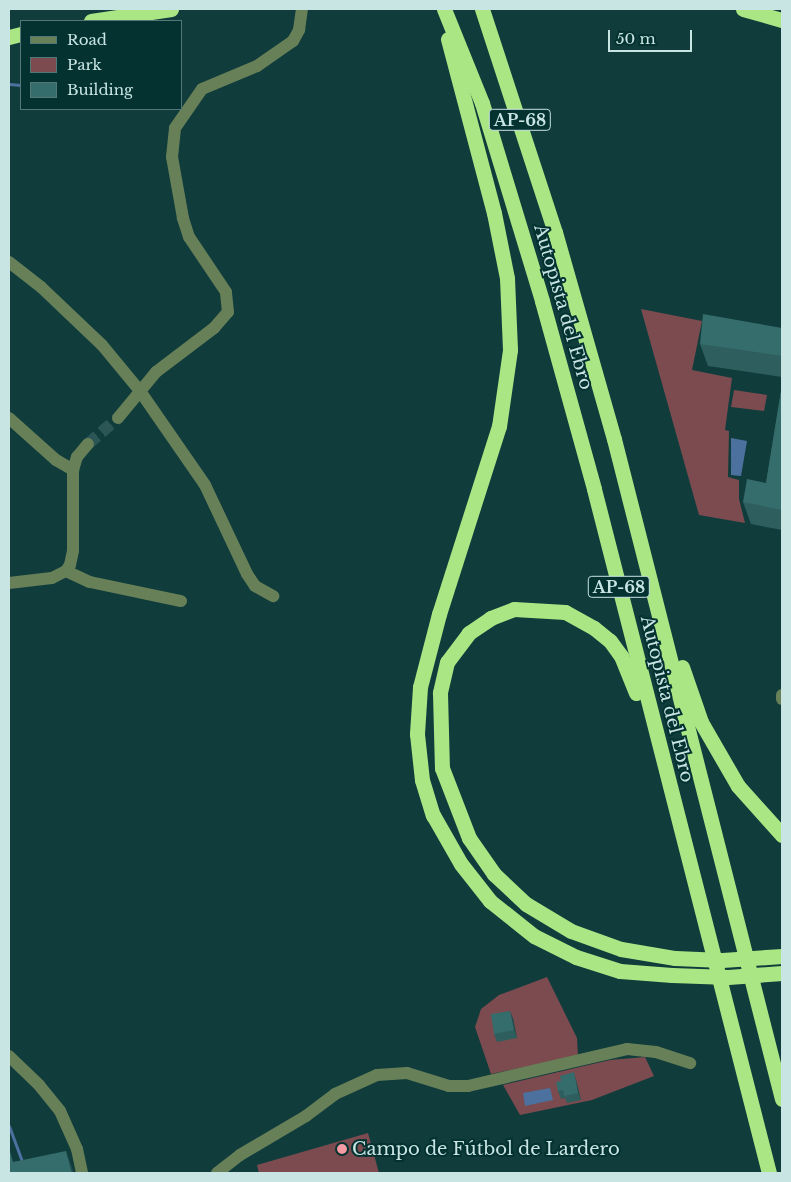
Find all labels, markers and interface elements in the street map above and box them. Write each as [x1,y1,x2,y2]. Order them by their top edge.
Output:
legend [20,20,182,110]
scale bar [611,20,695,52]
text: 50 m [616,29,656,48]
text: Road [67,30,107,49]
text: Park [67,55,102,74]
text: Building [67,80,133,99]
road number: AP-68 [489,106,551,134]
street label: Autopista del Ebro [529,222,597,392]
road number: AP-68 [588,574,650,600]
street label: Autopista del Ebro [636,613,698,785]
place label: Campo de Fútbol de Lardero [352,1138,620,1160]
marker: Campo de Fútbol de Lardero [336,1143,348,1155]

